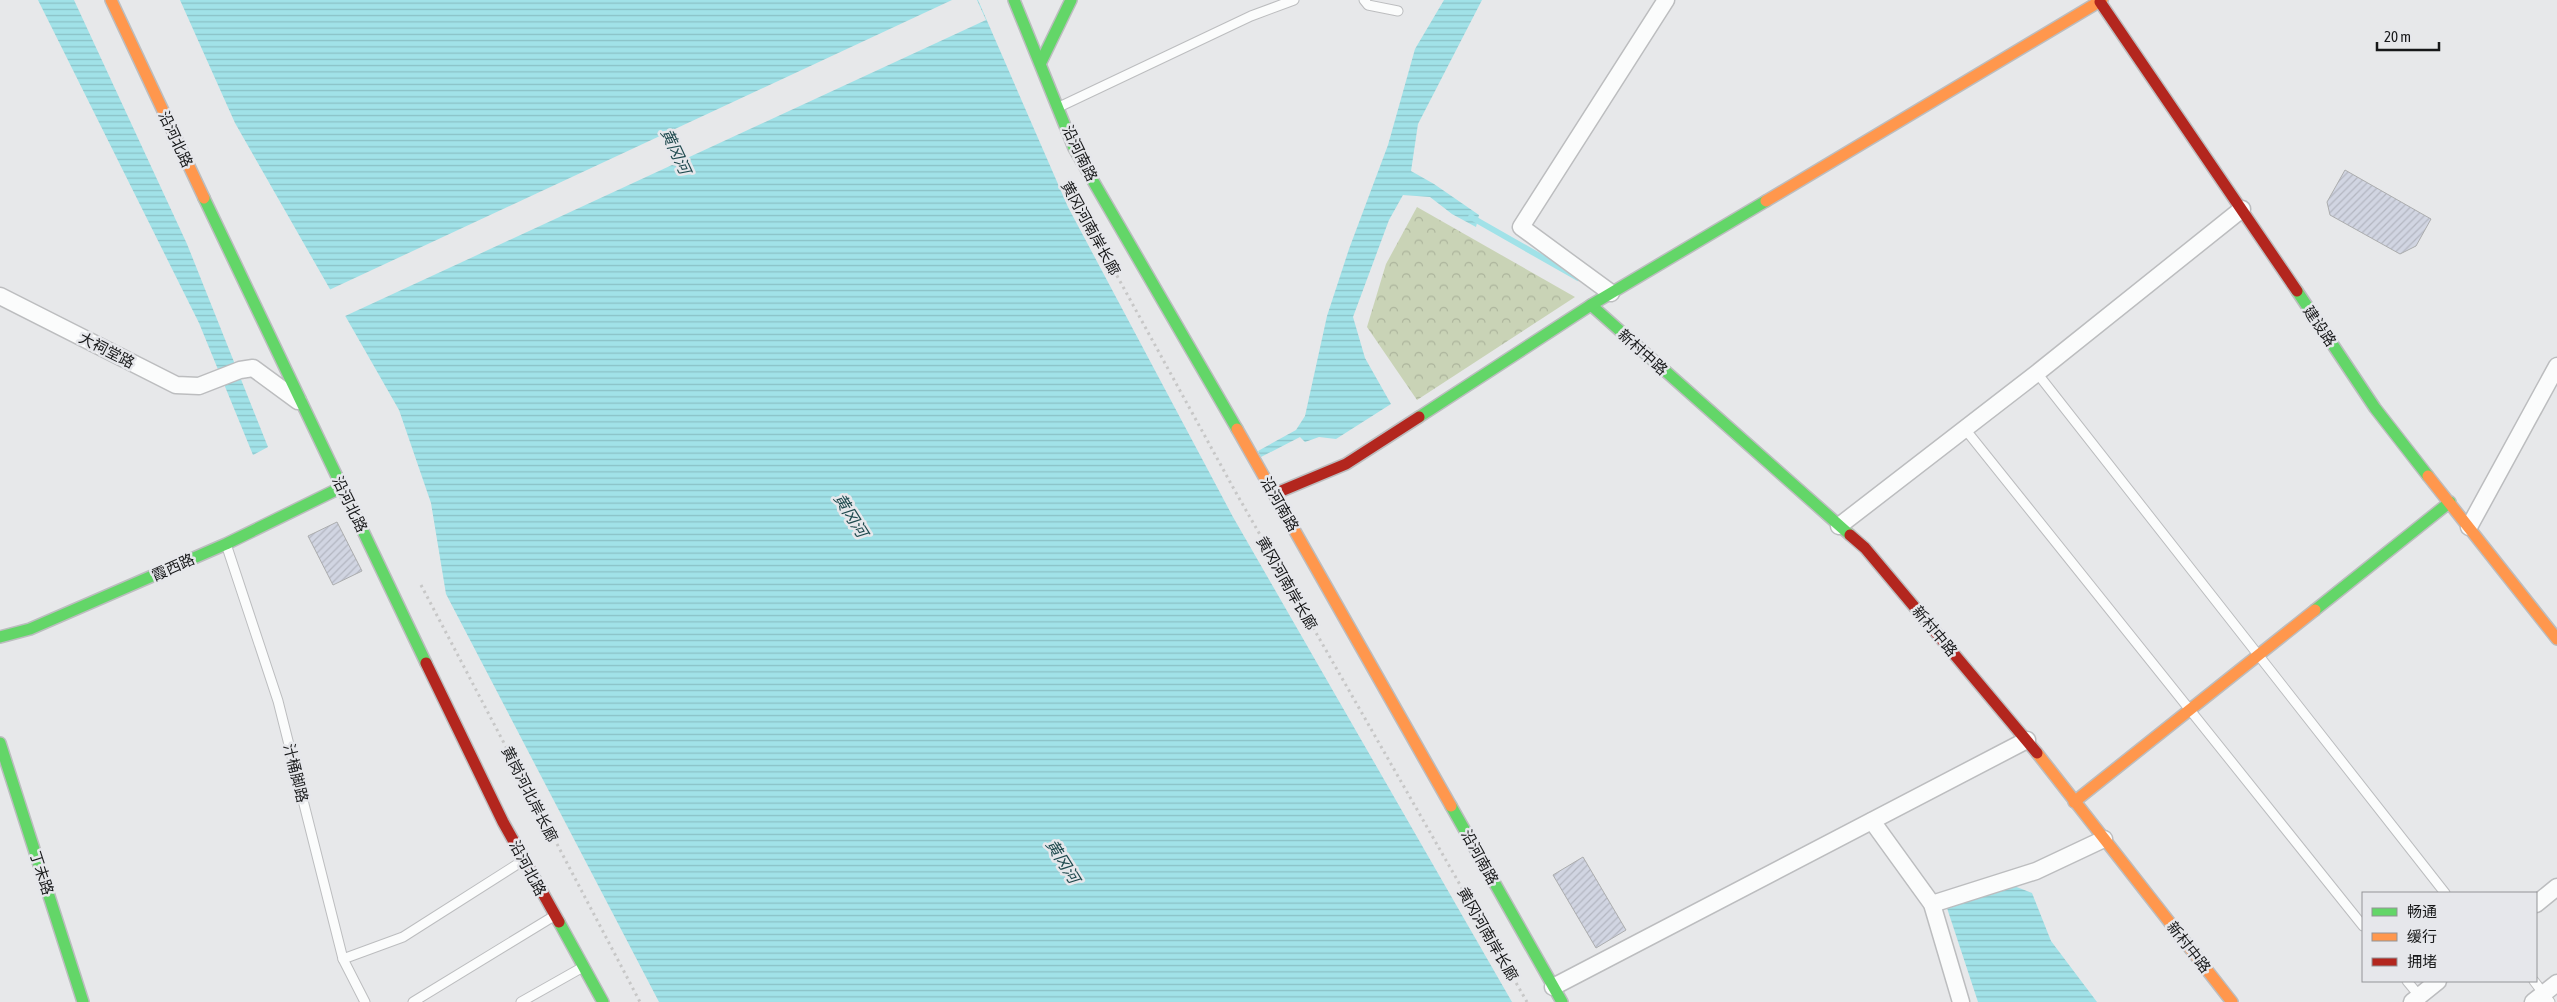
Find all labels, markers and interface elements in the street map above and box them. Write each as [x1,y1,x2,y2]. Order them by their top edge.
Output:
scale bar [2377,20,2440,52]
text: 20 m [2384,28,2411,45]
street label: 沿河北路 [156,108,196,170]
street label: 沿河南路 [1059,122,1101,184]
water label: 黄冈河 [658,125,696,179]
street label: 黄冈河南岸长廊 [1058,178,1124,278]
street label: 建设路 [2300,303,2340,349]
street label: 新村中路 [1615,326,1671,378]
street label: 大祠堂路 [76,329,138,371]
street label: 沿河北路 [329,473,371,535]
street label: 沿河南路 [1258,474,1302,534]
water label: 黄冈河 [831,490,873,543]
street label: 黄冈河南岸长廊 [1253,533,1321,633]
street label: 霞西路 [149,550,197,584]
street label: 新村中路 [1909,603,1961,659]
street label: 汁桶脚路 [280,742,312,804]
street label: 黄岗河北岸长廊 [499,743,561,845]
street label: 沿河南路 [1458,827,1502,887]
water label: 黄冈河 [1043,836,1085,889]
street label: 沿河北路 [506,838,550,898]
street label: 丁未路 [27,849,57,897]
street label: 黄冈河南岸长廊 [1454,884,1522,984]
legend [2362,892,2537,982]
text: 畅通 [2407,903,2437,920]
street label: 新村中路 [2164,918,2214,976]
text: 缓行 [2407,928,2437,945]
text: 拥堵 [2407,953,2437,970]

